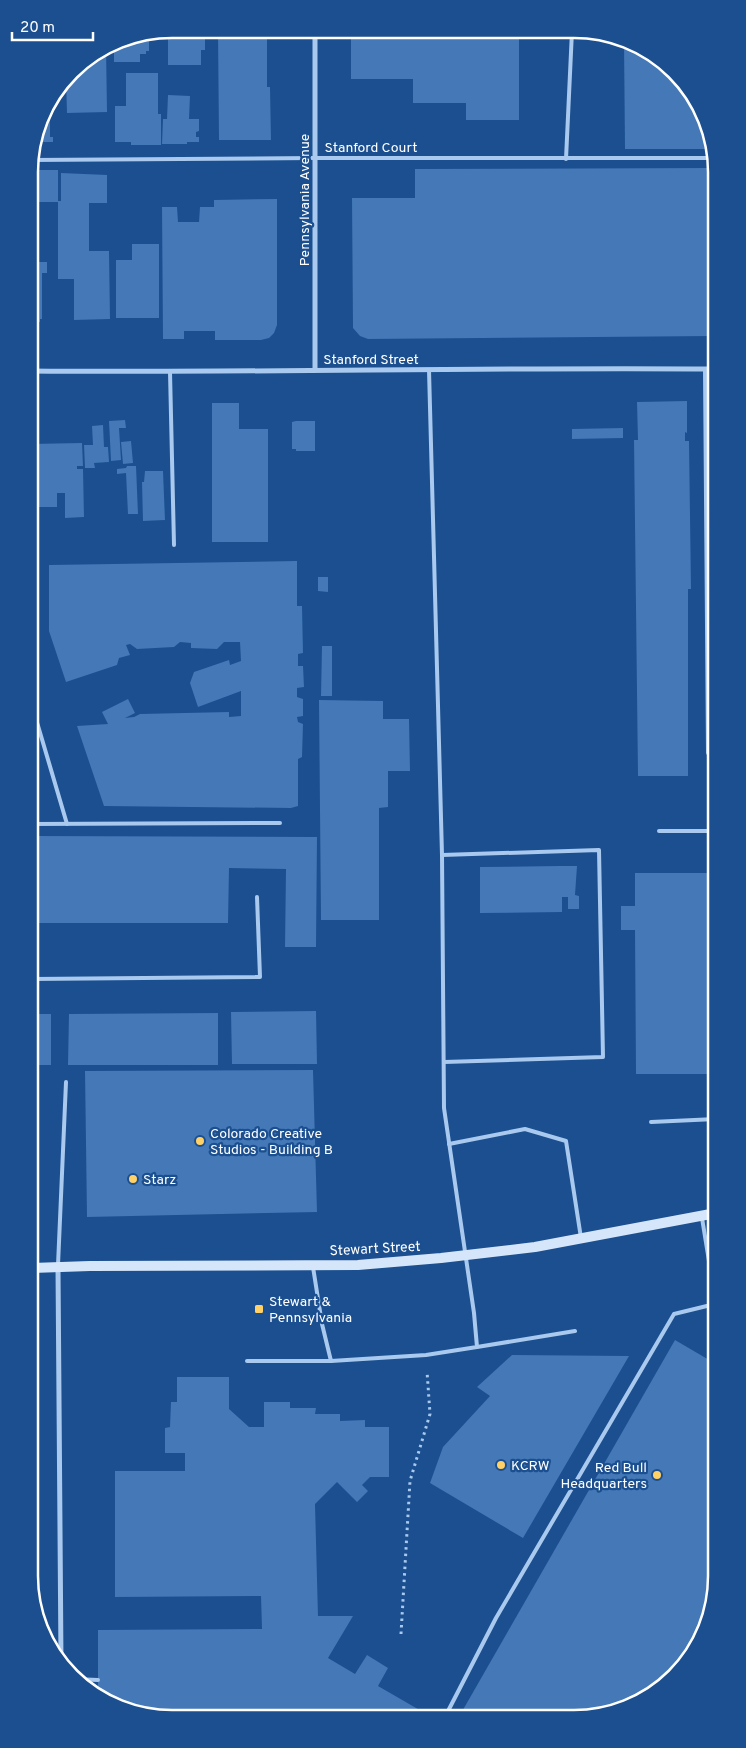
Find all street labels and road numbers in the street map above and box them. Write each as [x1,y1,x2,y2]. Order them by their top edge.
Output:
street label: Pennsylvania Avenue [297,134,314,266]
street label: Stanford Court [324,140,418,157]
street label: Stanford Street [323,352,419,369]
street label: Stewart Street [329,1239,421,1260]

